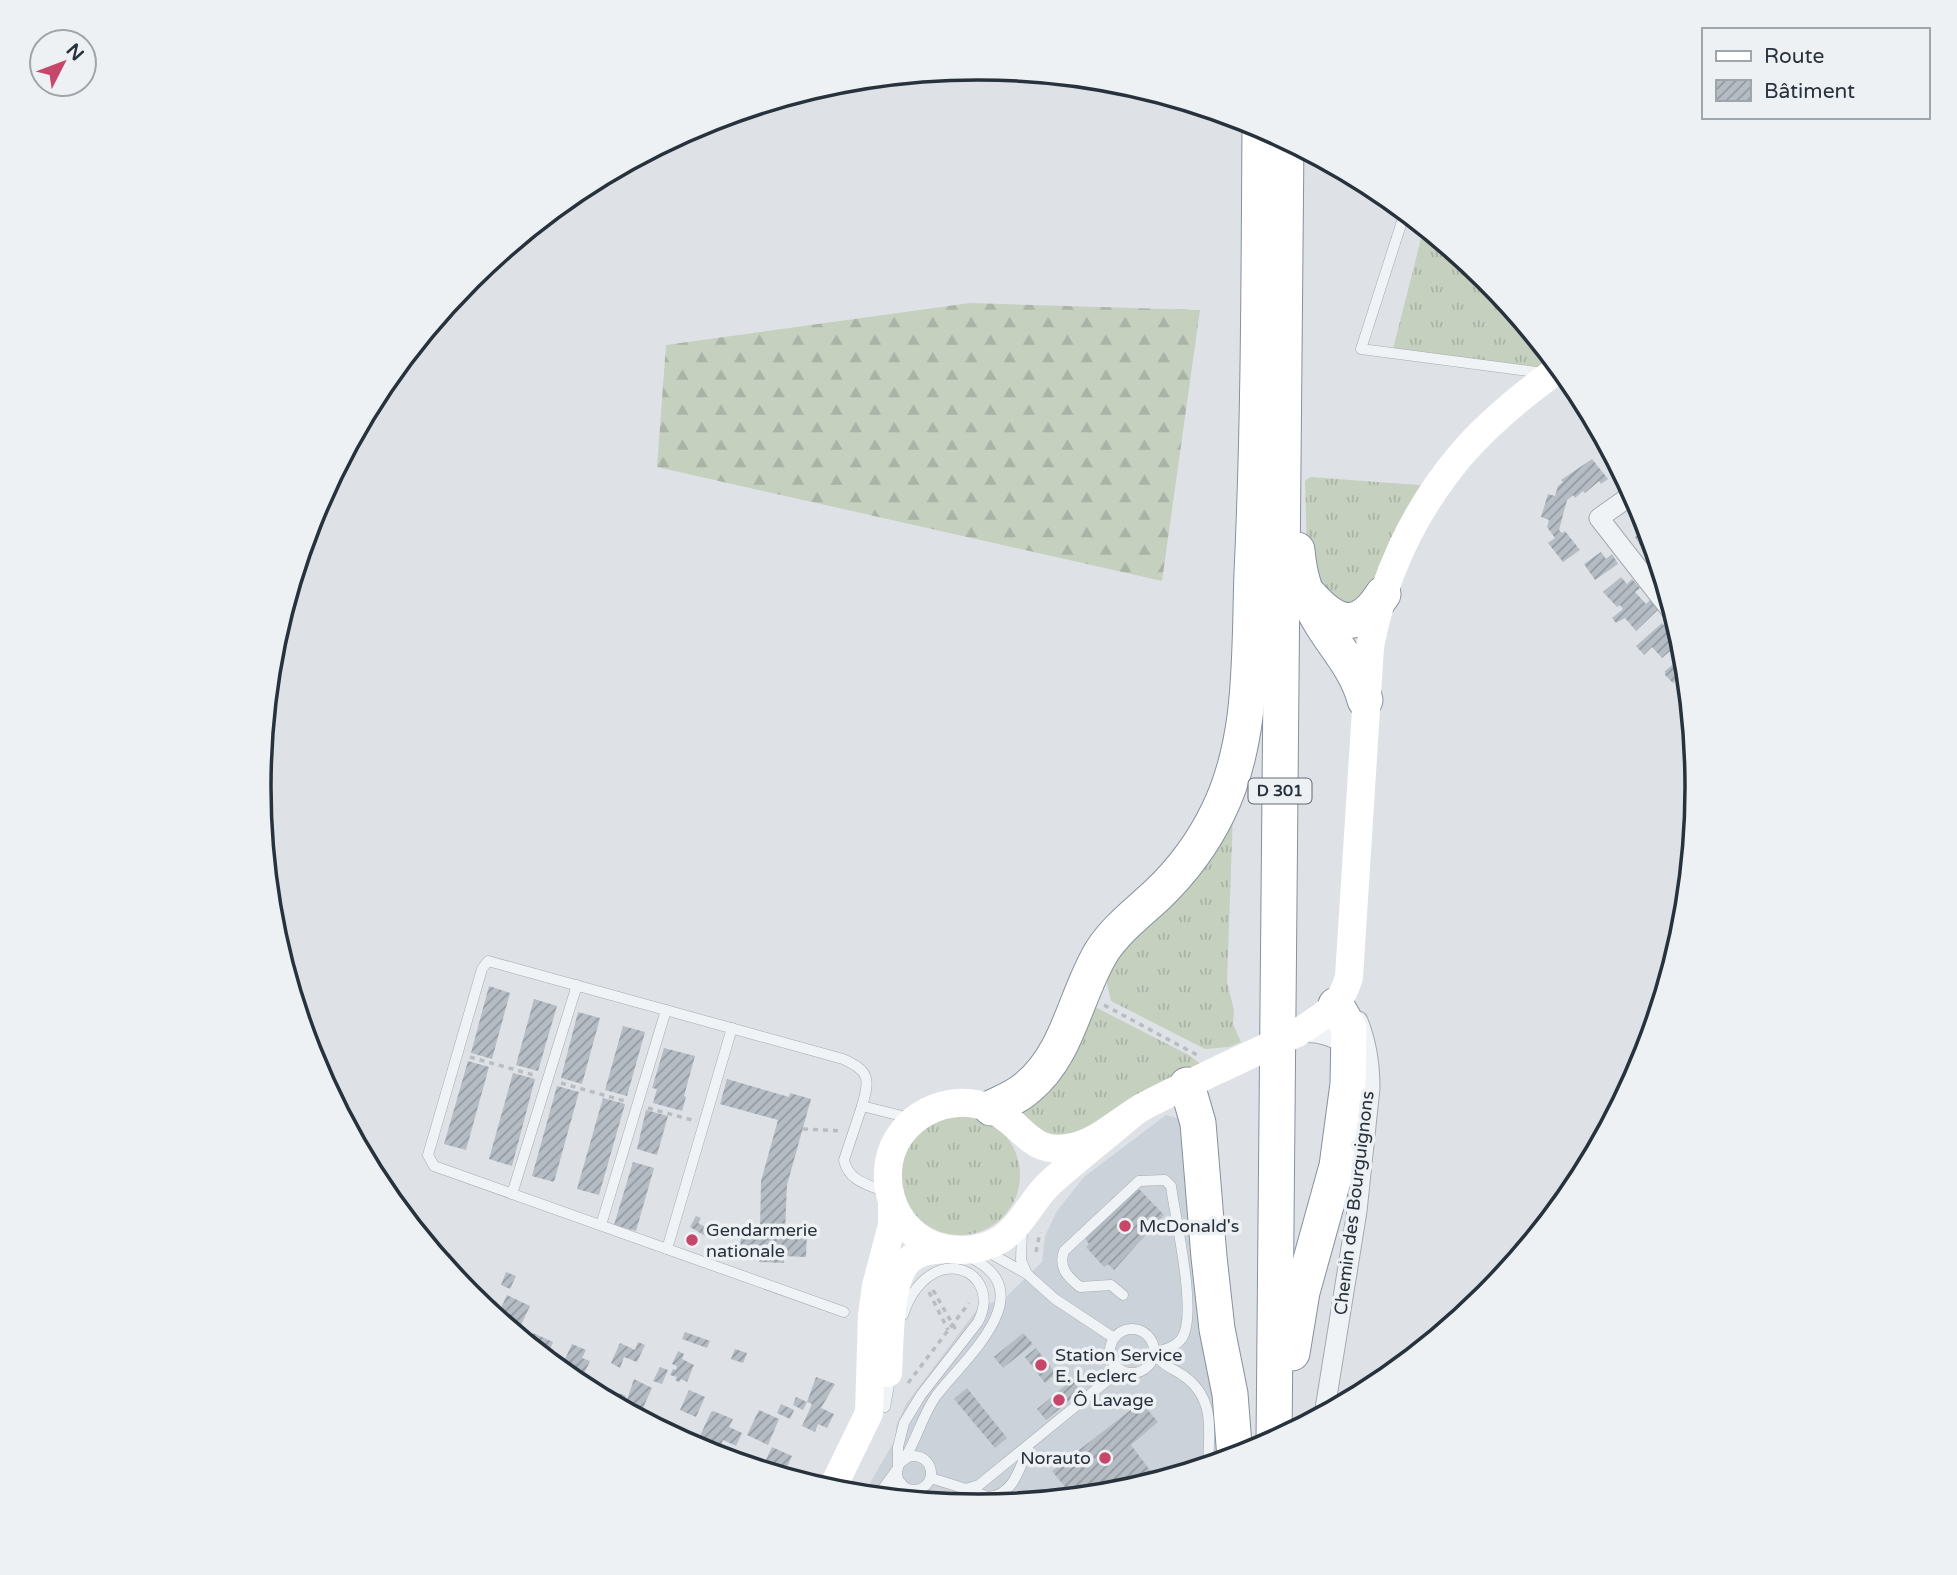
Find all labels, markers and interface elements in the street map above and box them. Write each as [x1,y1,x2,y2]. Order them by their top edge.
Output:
north arrow [28,28,98,98]
legend [1702,28,1929,119]
text: N [62,39,88,65]
text: Route [1764,44,1824,69]
text: Bâtiment [1764,79,1855,104]
road number: D 301 [1248,778,1312,804]
street label: Chemin des Bourguignons [1329,1090,1379,1316]
place label: McDonald's [1139,1215,1239,1237]
marker: McDonald's [1117,1218,1133,1234]
place label: Gendarmerie nationale [706,1219,817,1262]
marker: Gendarmerie nationale [684,1232,700,1248]
place label: Station Service E. Leclerc [1055,1344,1182,1387]
marker: Station Service E. Leclerc [1033,1357,1049,1373]
place label: Ô Lavage [1073,1389,1154,1411]
marker: Ô Lavage [1051,1392,1067,1408]
place label: Norauto [1020,1447,1091,1469]
marker: Norauto [1097,1450,1113,1466]

